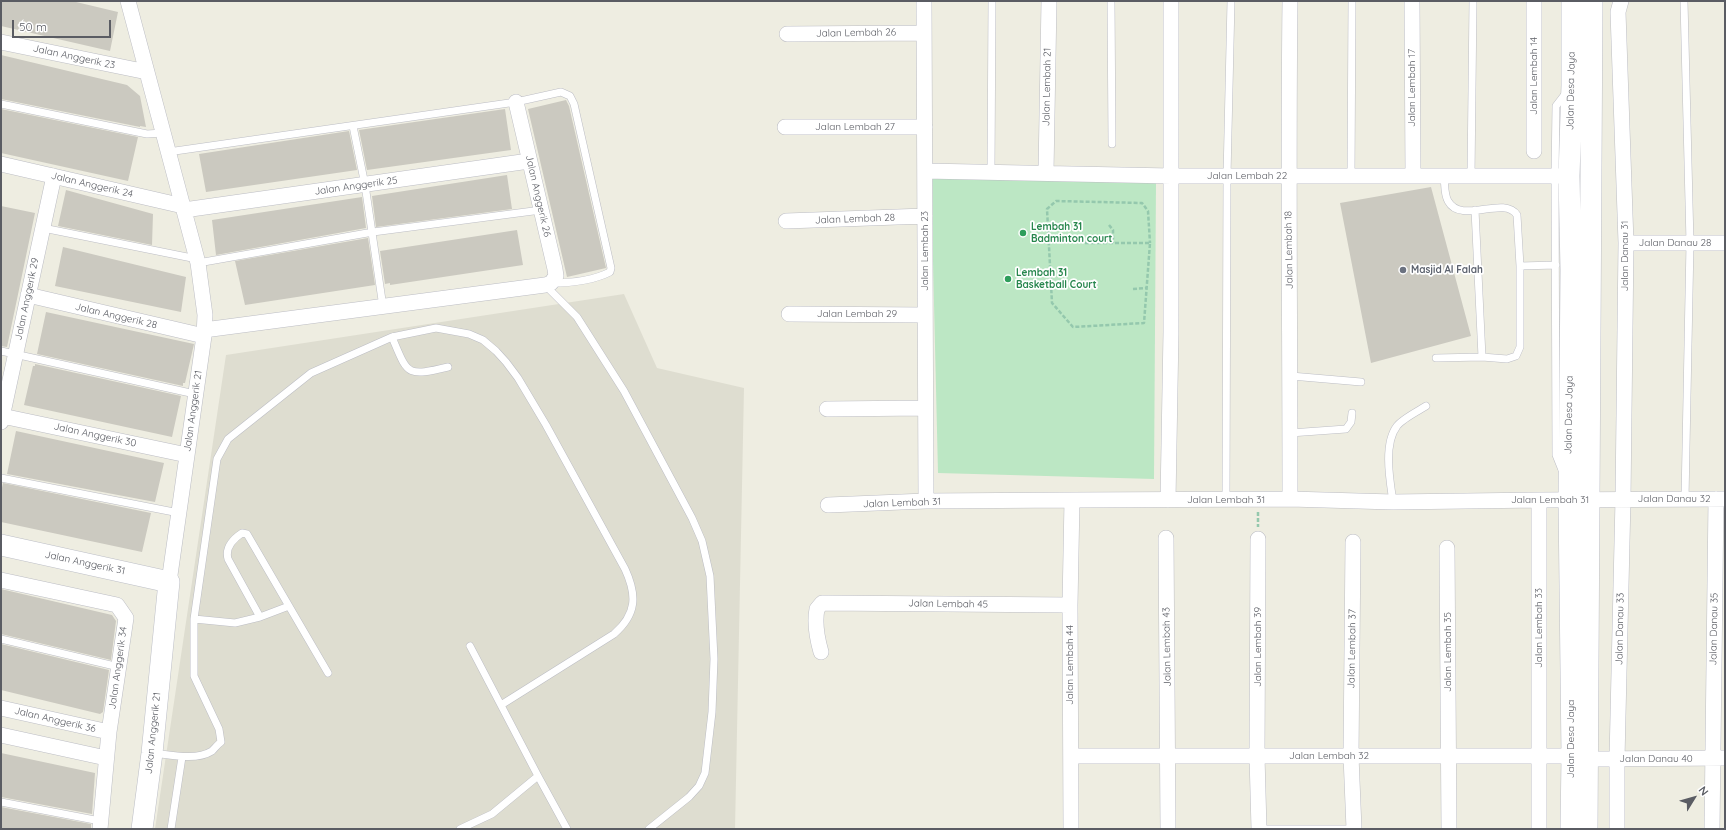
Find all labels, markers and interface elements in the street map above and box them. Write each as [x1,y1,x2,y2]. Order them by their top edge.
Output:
scale bar [14,12,113,38]
text: 50 m [19,19,47,34]
street label: Jalan Lembah 26 [816,26,896,40]
street label: Jalan Lembah 14 [1528,37,1540,115]
street label: Jalan Anggerik 23 [32,42,116,72]
street label: Jalan Lembah 21 [1040,48,1054,126]
street label: Jalan Lembah 17 [1406,49,1418,127]
street label: Jalan Desa Jaya [1564,52,1578,130]
street label: Jalan Lembah 27 [815,121,895,133]
street label: Jalan Anggerik 26 [523,154,553,238]
street label: Jalan Anggerik 24 [50,170,134,200]
street label: Jalan Lembah 22 [1207,170,1287,182]
street label: Jalan Anggerik 25 [314,174,398,198]
street label: Jalan Lembah 23 [919,211,931,291]
street label: Jalan Lembah 18 [1282,211,1296,289]
street label: Jalan Lembah 28 [815,212,895,226]
place label: Lembah 31 Badminton court [1031,221,1112,244]
street label: Jalan Danau 31 [1619,221,1631,291]
marker: Lembah 31 Badminton court [1018,228,1028,238]
street label: Jalan Danau 28 [1639,237,1711,249]
street label: Jalan Anggerik 29 [12,257,42,341]
place label: Masjid Al Falah [1411,264,1483,276]
marker: Masjid Al Falah [1398,265,1408,275]
place label: Lembah 31 Basketball Court [1016,267,1097,290]
marker: Lembah 31 Basketball Court [1003,274,1013,284]
street label: Jalan Anggerik 28 [74,301,158,331]
street label: Jalan Lembah 29 [817,308,897,320]
street label: Jalan Anggerik 21 [181,369,205,453]
street label: Jalan Desa Jaya [1562,376,1576,454]
street label: Jalan Anggerik 30 [53,420,137,450]
street label: Jalan Danau 32 [1638,493,1710,505]
street label: Jalan Lembah 31 [1187,494,1265,506]
street label: Jalan Lembah 31 [1511,494,1589,506]
street label: Jalan Lembah 31 [863,496,941,510]
street label: Jalan Anggerik 31 [44,549,126,577]
street label: Jalan Lembah 33 [1533,588,1545,668]
street label: Jalan Danau 33 [1613,593,1627,665]
street label: Jalan Danau 35 [1707,593,1721,665]
street label: Jalan Lembah 45 [908,597,988,611]
street label: Jalan Lembah 43 [1160,607,1174,687]
street label: Jalan Lembah 39 [1252,607,1264,687]
street label: Jalan Lembah 37 [1345,609,1359,689]
street label: Jalan Lembah 35 [1442,612,1454,692]
street label: Jalan Lembah 44 [1064,625,1076,705]
street label: Jalan Anggerik 34 [106,626,130,710]
street label: Jalan Anggerik 21 [143,692,163,774]
street label: Jalan Desa Jaya [1565,700,1577,778]
street label: Jalan Anggerik 36 [13,705,97,735]
street label: Jalan Lembah 32 [1289,750,1369,762]
street label: Jalan Danau 40 [1619,753,1693,765]
north arrow [1674,778,1714,818]
text: N [1696,783,1712,798]

